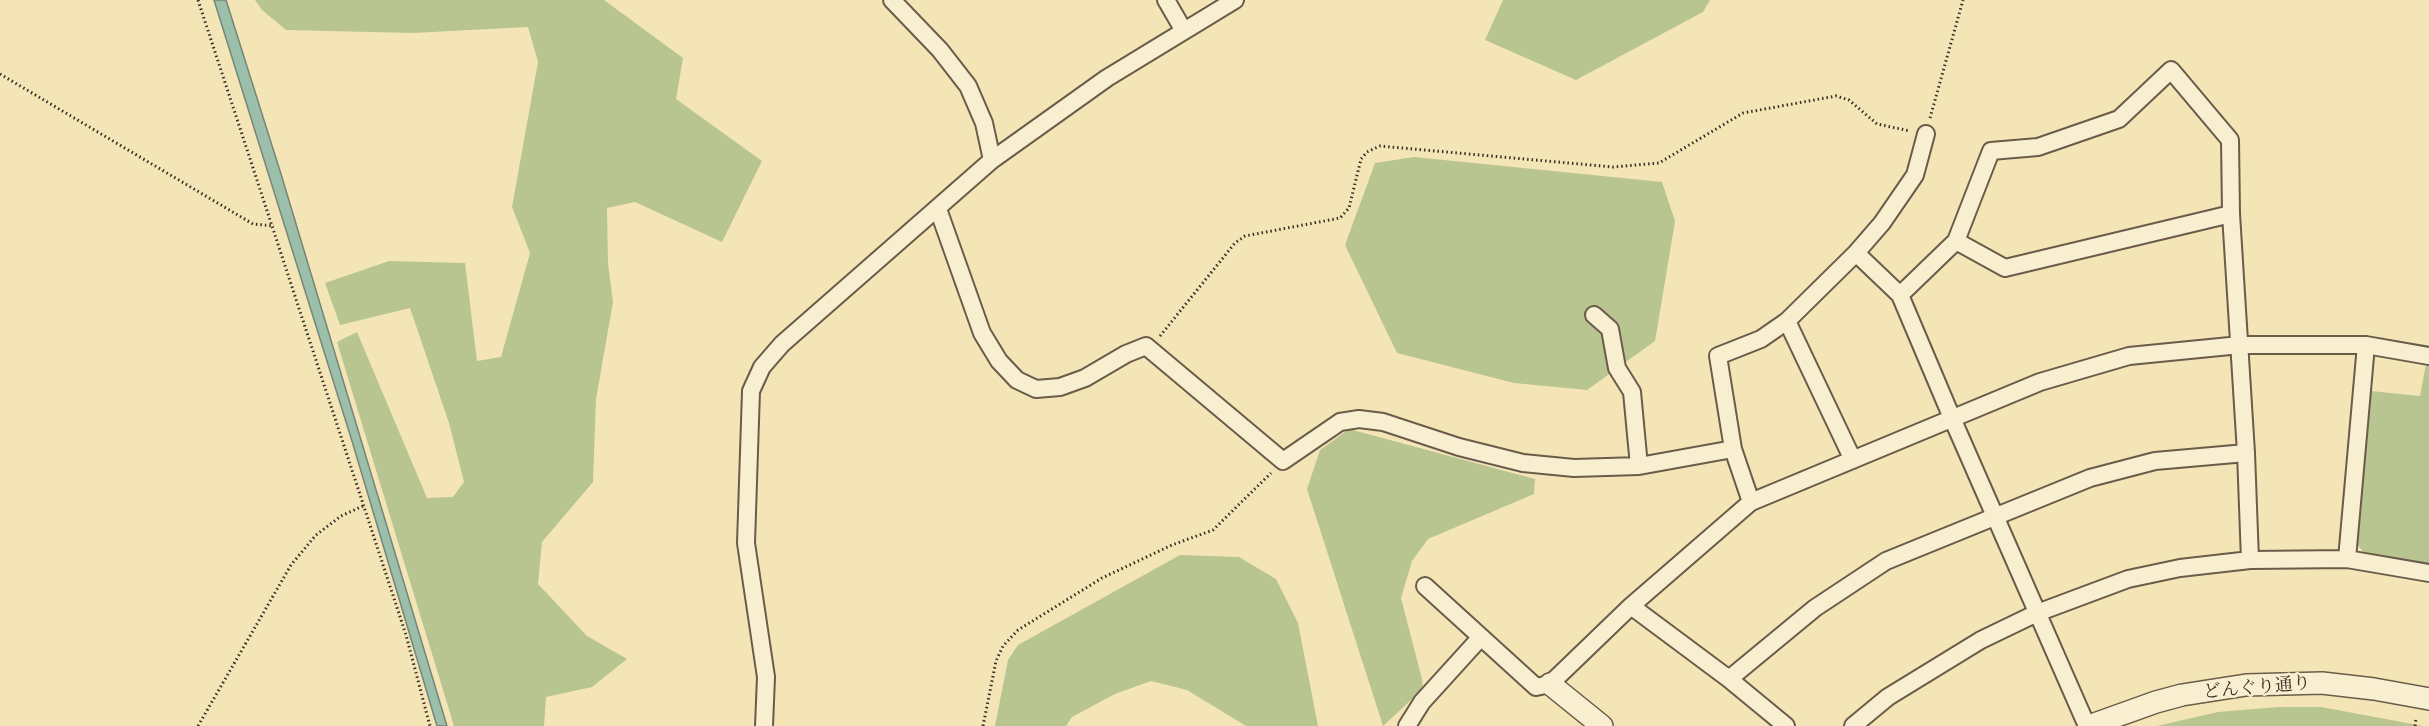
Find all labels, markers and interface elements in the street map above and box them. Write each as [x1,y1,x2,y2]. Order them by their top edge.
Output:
street label: どんぐり通り [2202,673,2312,703]

